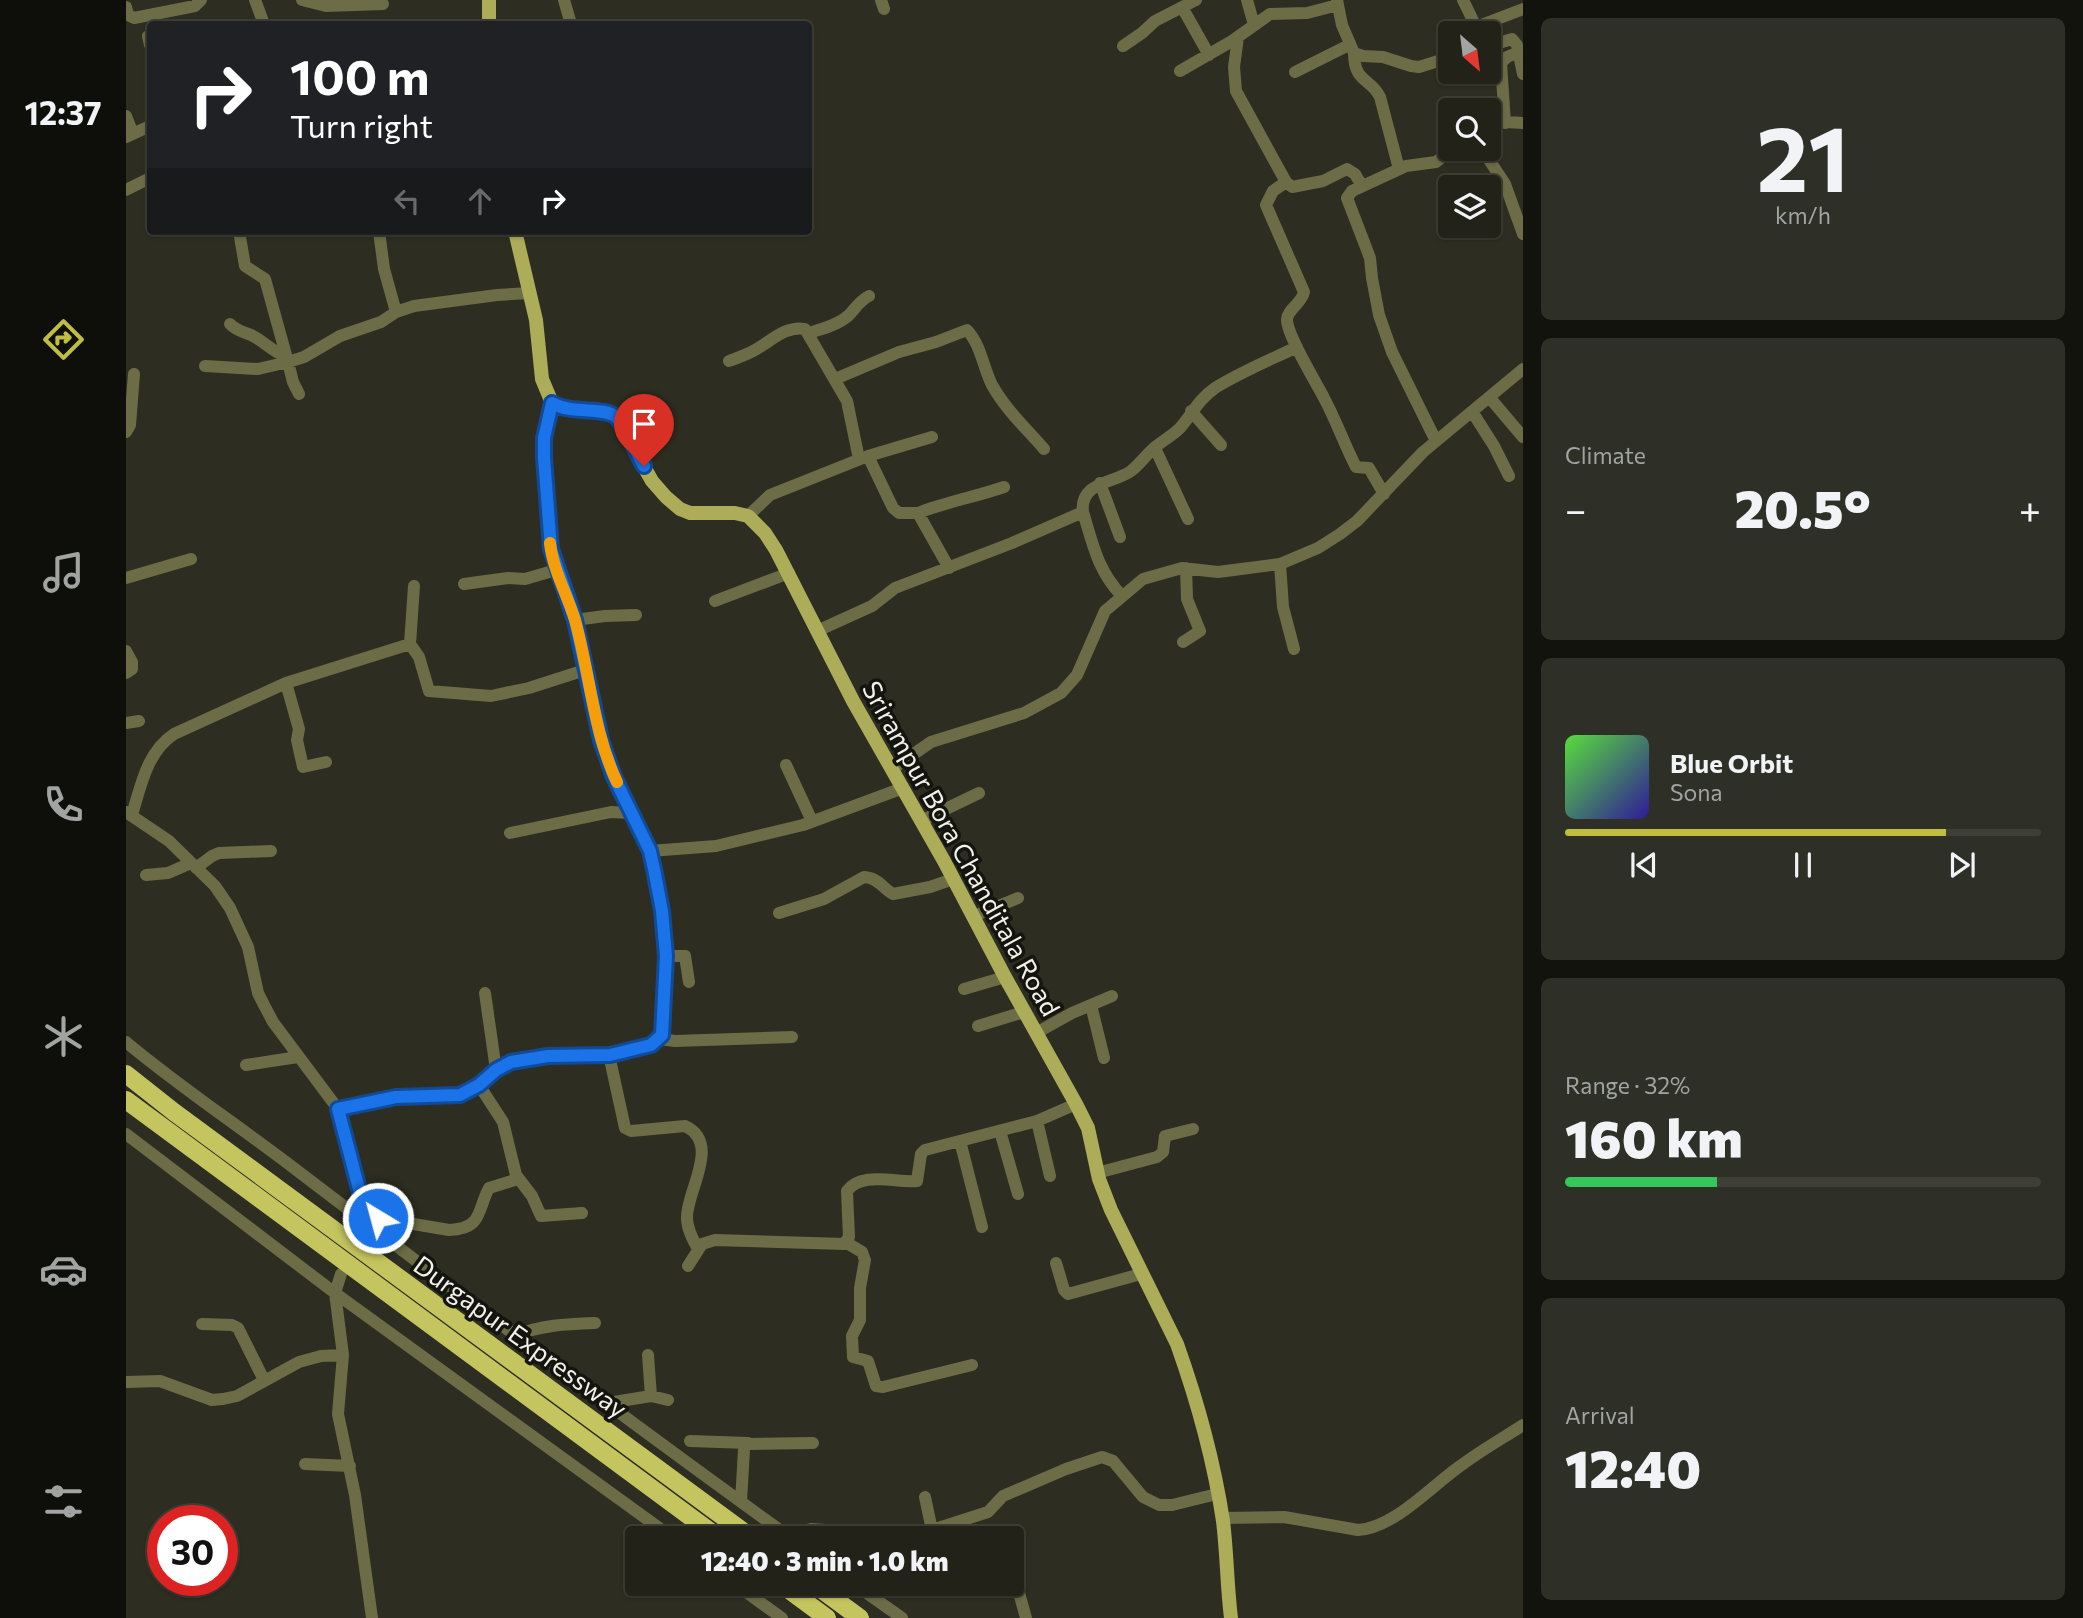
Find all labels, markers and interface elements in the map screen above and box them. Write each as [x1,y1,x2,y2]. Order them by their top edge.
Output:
north arrow [1438,21,1502,84]
map controls [1438,21,1501,238]
text: 100 m [290,45,429,105]
icon: right [175,49,266,140]
text: 12:37 [24,92,102,132]
button: search [1438,98,1501,161]
text: 21 [1757,99,1849,211]
text: Turn right [290,105,433,145]
button: layers [1438,175,1501,238]
icon: left [388,182,426,220]
icon: ahead [461,182,499,220]
icon: right [534,182,572,220]
text: km/h [1775,201,1831,229]
icon: directions [39,315,88,364]
pin [614,394,674,466]
icon: arrive [625,405,663,443]
text: Climate [1565,441,1646,469]
text: 20.5° [1734,475,1871,539]
text: − [1565,485,1587,532]
text: + [2019,485,2041,532]
icon: music [39,548,88,597]
street label: Srirampur Bora Chanditala Road [857,675,1067,1021]
text: Blue Orbit [1670,747,1793,778]
text: Sona [1670,778,1722,806]
icon: phone [39,780,88,829]
icon: previous [1625,846,1663,884]
icon: pause [1784,846,1822,884]
icon: next [1943,846,1981,884]
icon: climate [39,1012,88,1061]
text: Range · 32% [1565,1071,1690,1099]
text: 160 km [1565,1105,1743,1169]
position arrow [341,1181,415,1255]
icon: car [39,1245,88,1294]
street label: Durgapur Expressway [408,1248,634,1424]
text: Arrival [1565,1401,1635,1429]
text: 12:40 [1565,1435,1701,1499]
icon: filters [39,1477,88,1526]
speed limit sign: 30 [147,1505,238,1596]
text: 12:40 · 3 min · 1.0 km [701,1545,948,1576]

